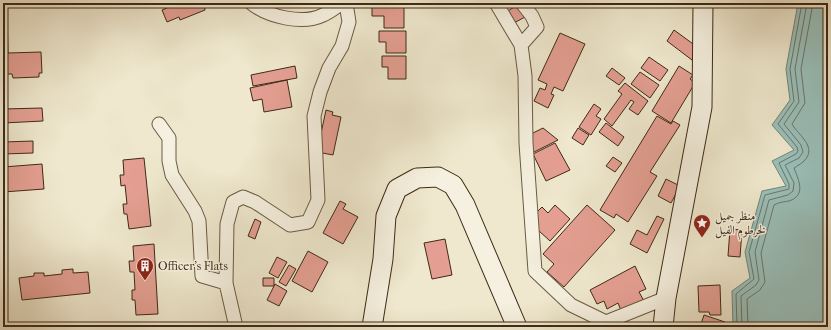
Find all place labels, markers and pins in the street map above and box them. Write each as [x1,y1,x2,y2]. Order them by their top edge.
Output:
place label: منظر جميل لخرطوم الفيل [715,209,766,241]
place icon: منظر جميل لخرطوم الفيل [692,213,712,238]
building icon: Officer's Flats [135,256,155,281]
place label: Officer's Flats [158,259,229,273]

